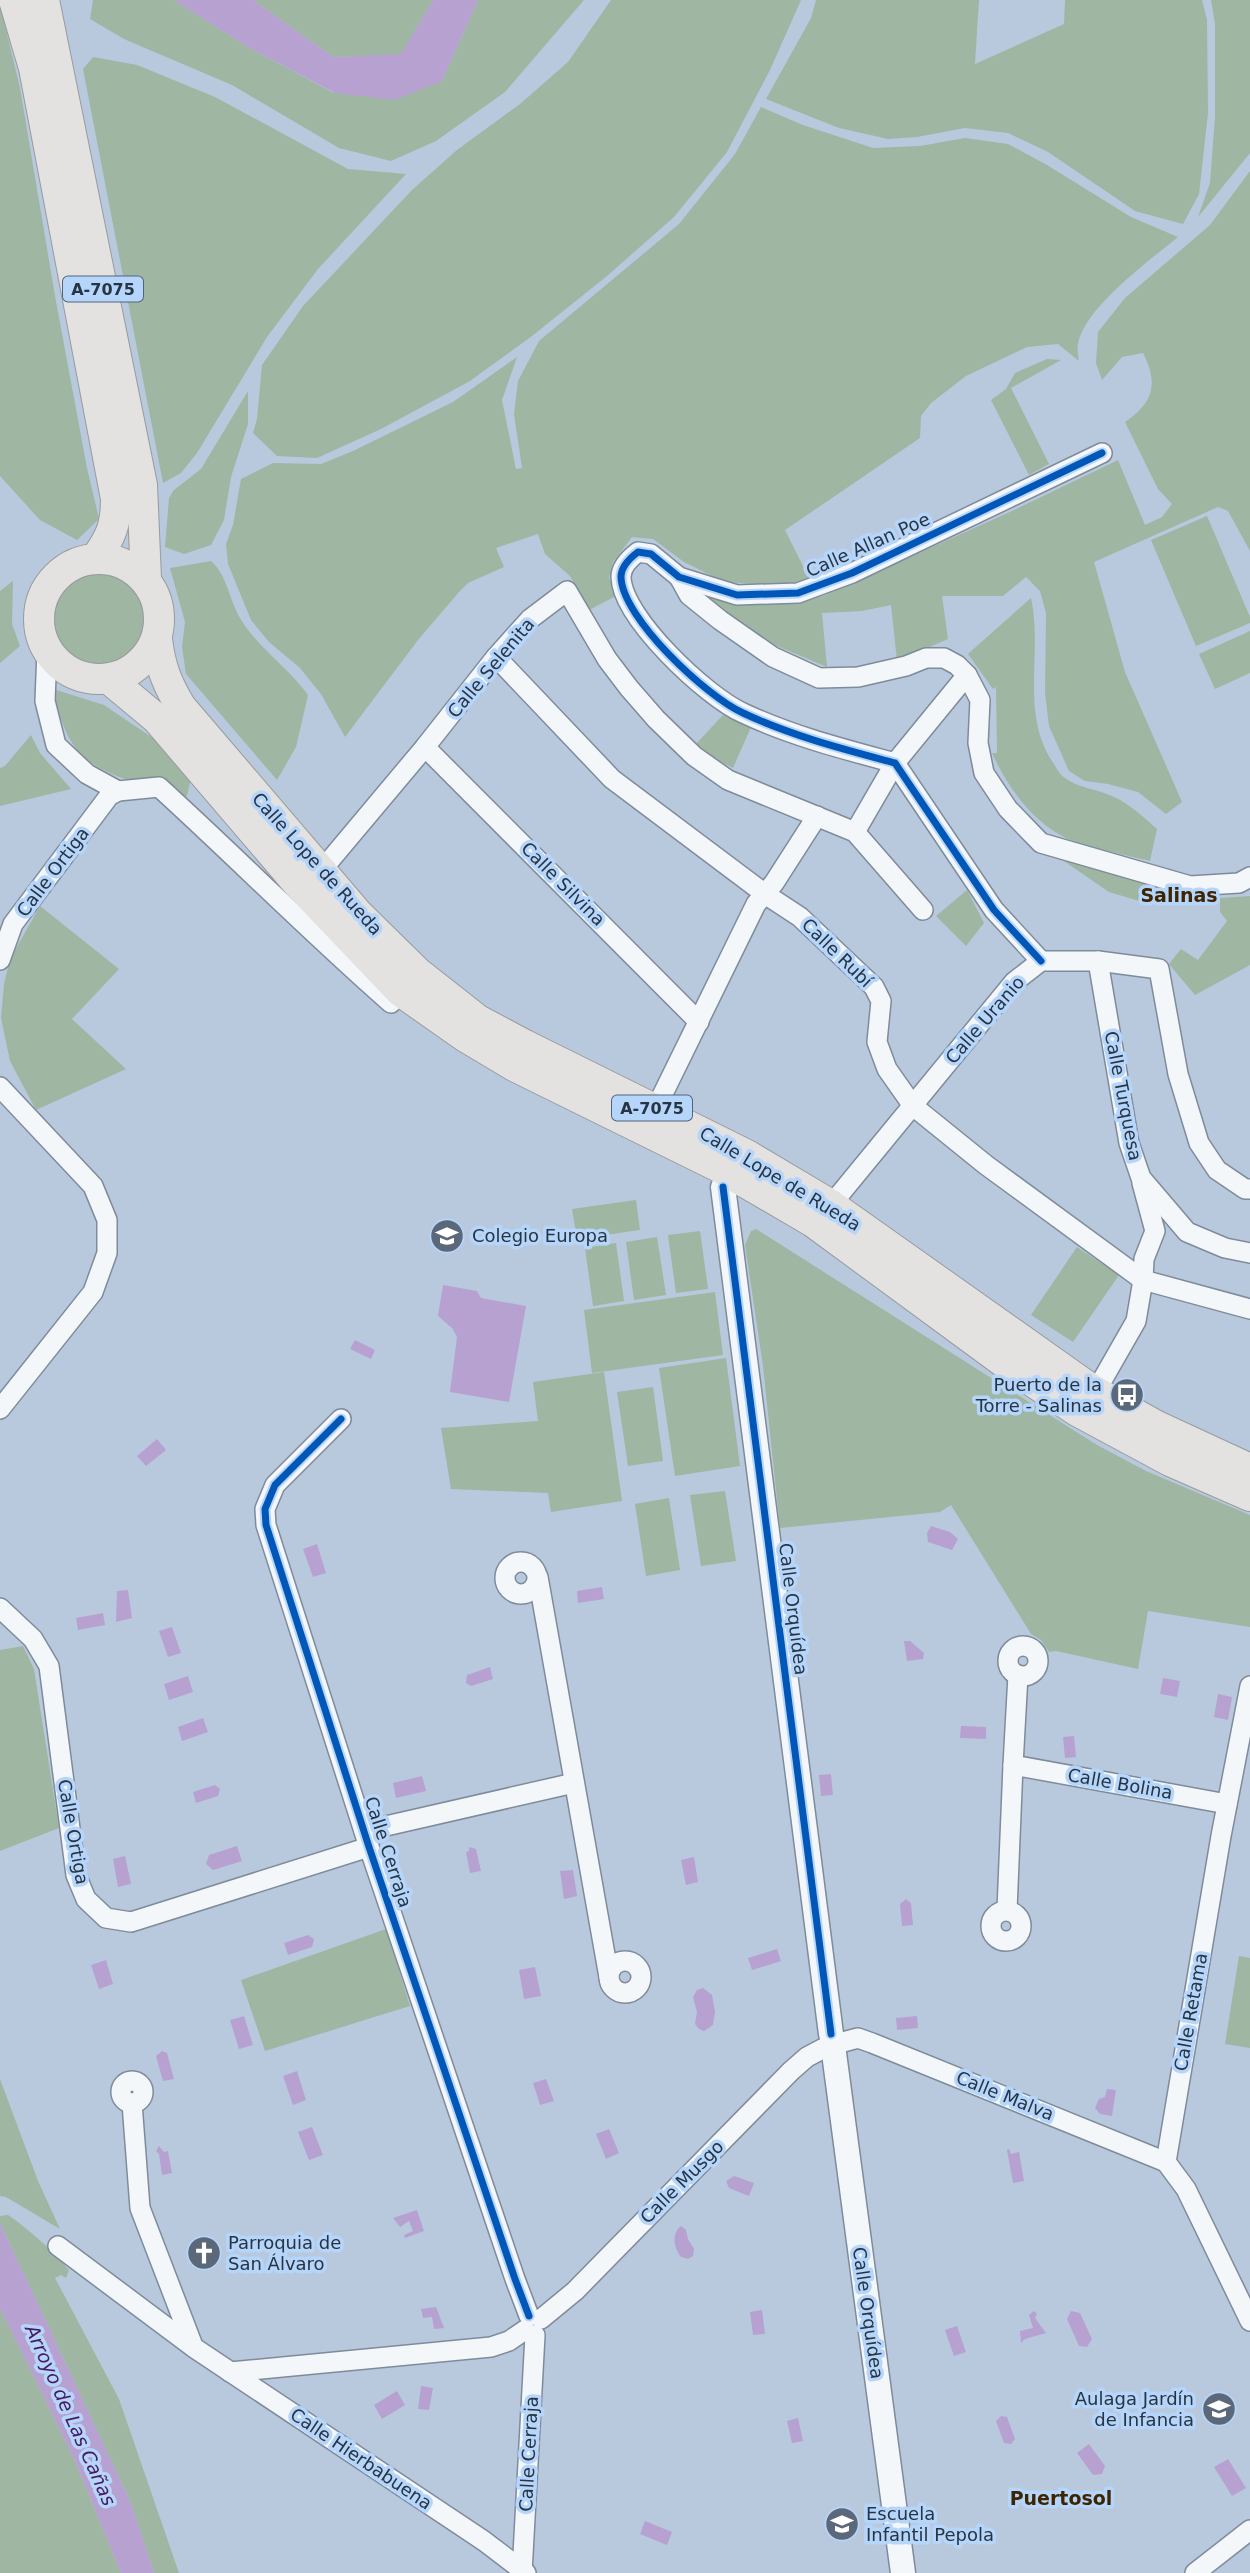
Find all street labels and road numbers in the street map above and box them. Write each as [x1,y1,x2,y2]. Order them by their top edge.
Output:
road number: A-7075 [63,276,143,302]
street label: Calle Allan Poe [803,508,933,581]
street label: Calle Selenita [443,614,538,722]
street label: Calle Lope de Rueda [248,788,387,939]
street label: Calle Ortiga [12,823,93,921]
street label: Calle Silvina [517,837,610,930]
street label: Calle Rubí [798,914,878,992]
street label: Calle Uranio [941,971,1028,1068]
street label: Calle Turquesa [1101,1029,1146,1162]
road number: A-7075 [612,1096,692,1120]
street label: Calle Lope de Rueda [696,1122,865,1235]
street label: Calle Orquídea [775,1542,812,1676]
street label: Calle Bolina [1066,1764,1174,1803]
street label: Calle Ortiga [54,1778,93,1886]
street label: Calle Cerraja [361,1794,416,1910]
street label: Calle Retama [1170,1951,1211,2073]
street label: Calle Malva [953,2066,1057,2125]
street label: Calle Musgo [636,2136,728,2228]
street label: Calle Orquídea [849,2246,888,2380]
street label: Calle Cerraja [515,2396,542,2512]
street label: Calle Hierbabuena [287,2403,436,2514]

